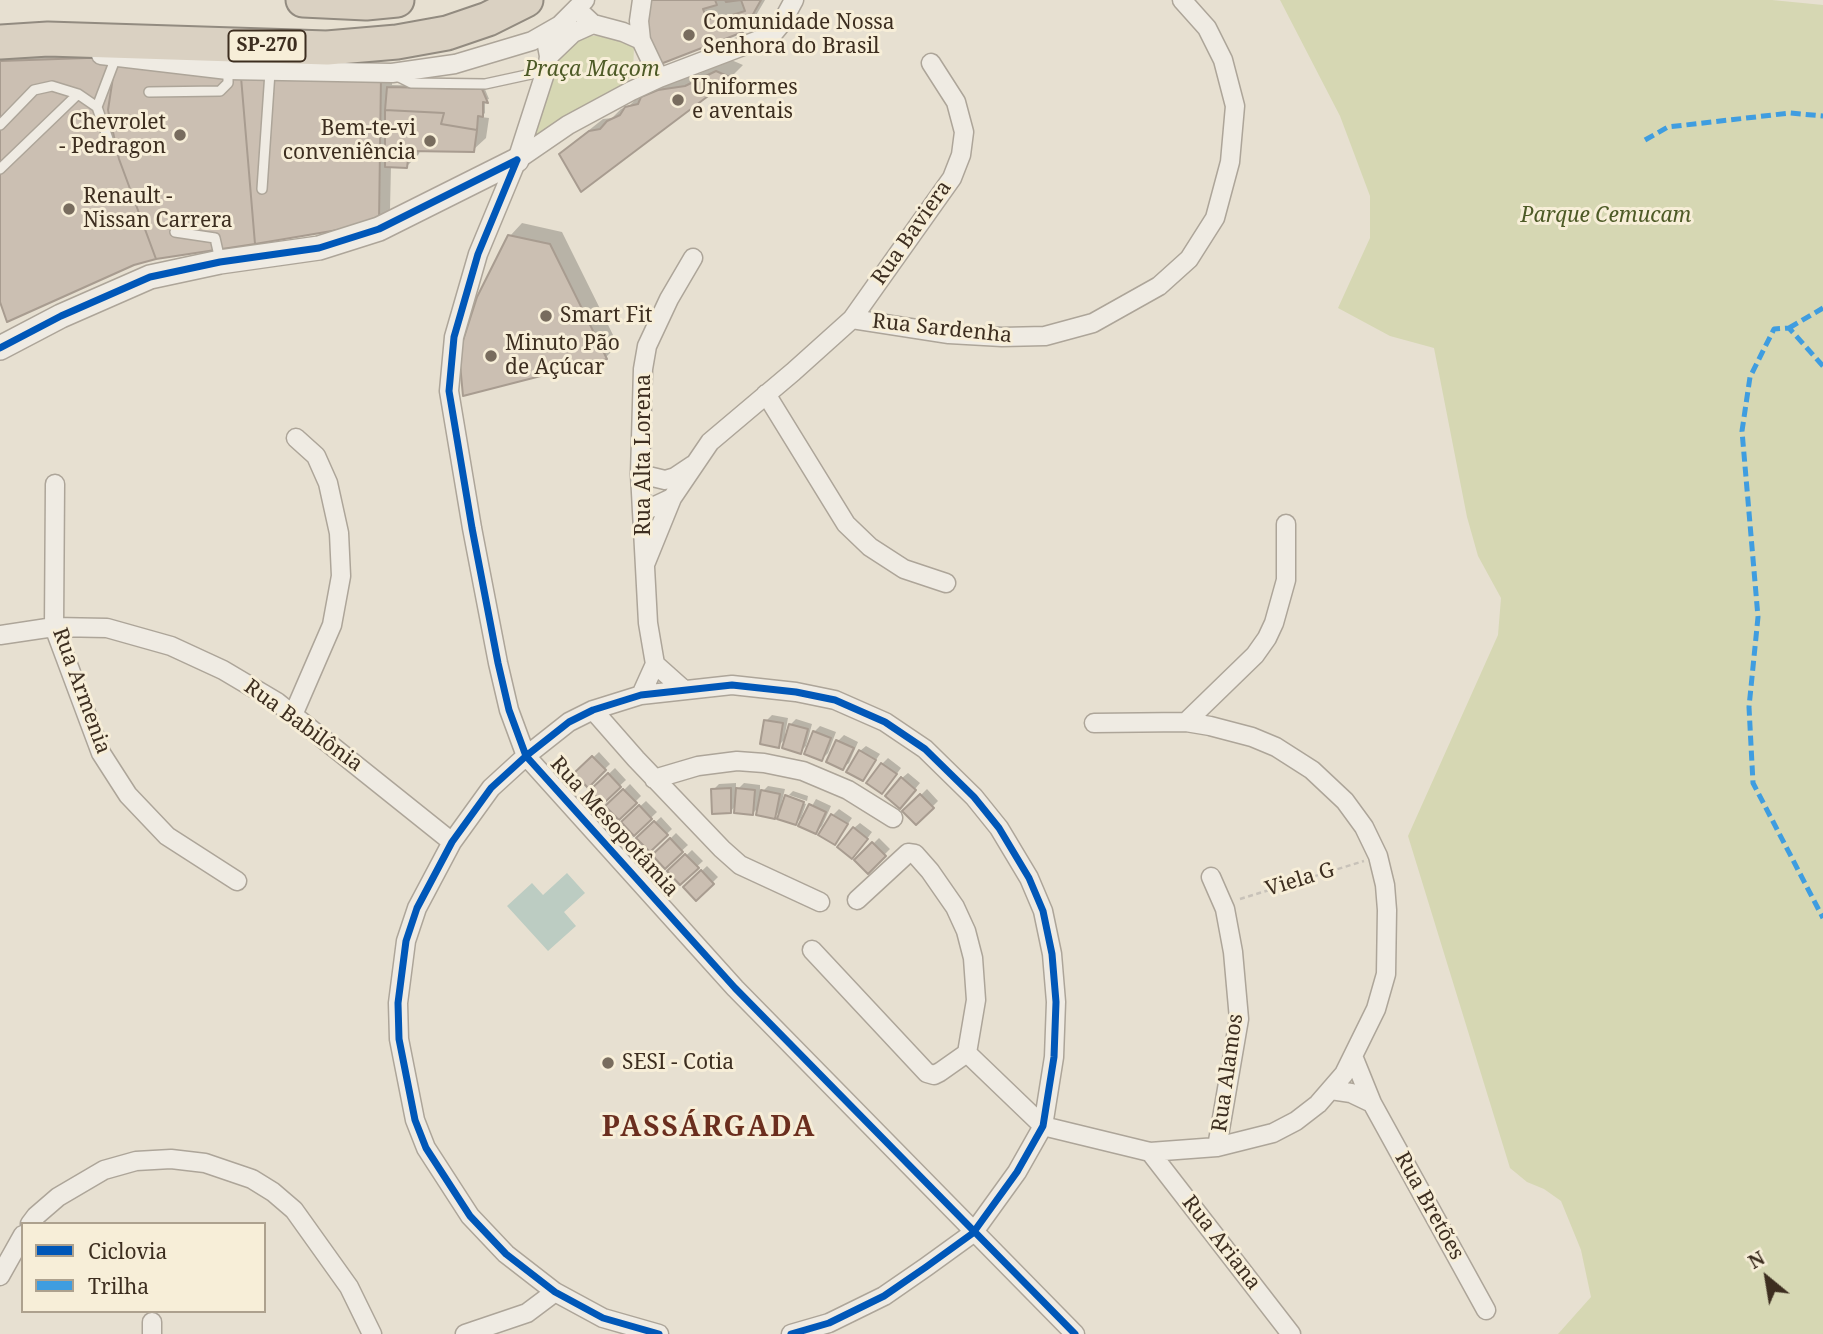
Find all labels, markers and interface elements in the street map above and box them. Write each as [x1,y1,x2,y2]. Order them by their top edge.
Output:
place label: Comunidade Nossa Senhora do Brasil [703,10,895,60]
marker: Comunidade Nossa Senhora do Brasil [681,27,697,43]
road number: SP-270 [229,30,306,61]
park label: Praça Maçom [524,57,660,83]
place label: Uniformes e aventais [692,75,798,125]
marker: Uniformes e aventais [670,92,686,108]
place label: Chevrolet - Pedragon [59,110,166,160]
place label: Bem-te-vi conveniência [283,116,416,166]
marker: Chevrolet - Pedragon [172,127,188,143]
marker: Bem-te-vi conveniência [422,133,438,149]
street label: Rua Baviera [867,176,957,290]
place label: Renault - Nissan Carrera [83,184,233,234]
marker: Renault - Nissan Carrera [61,201,77,217]
park label: Parque Cemucam [1521,203,1691,229]
place label: Smart Fit [560,303,652,329]
marker: Smart Fit [538,308,554,324]
street label: Rua Sardenha [871,309,1013,349]
place label: Minuto Pão de Açúcar [505,331,620,381]
marker: Minuto Pão de Açúcar [483,348,499,364]
street label: Rua Alta Lorena [631,374,657,536]
street label: Rua Armenia [47,625,115,757]
street label: Rua Babilônia [239,675,367,777]
street label: Rua Mesopotâmia [545,752,683,902]
street label: Viela G [1262,858,1338,902]
street label: Rua Alamos [1207,1012,1249,1134]
place label: SESI - Cotia [622,1050,734,1076]
marker: SESI - Cotia [600,1055,616,1071]
district label: PASSÁRGADA [603,1111,815,1145]
street label: Rua Bretões [1389,1148,1469,1264]
street label: Rua Ariana [1176,1191,1266,1295]
legend [21,1222,266,1313]
text: Ciclovia [88,1237,167,1265]
north arrow [1732,1243,1802,1313]
text: N [1744,1245,1769,1275]
text: Trilha [88,1272,149,1300]

